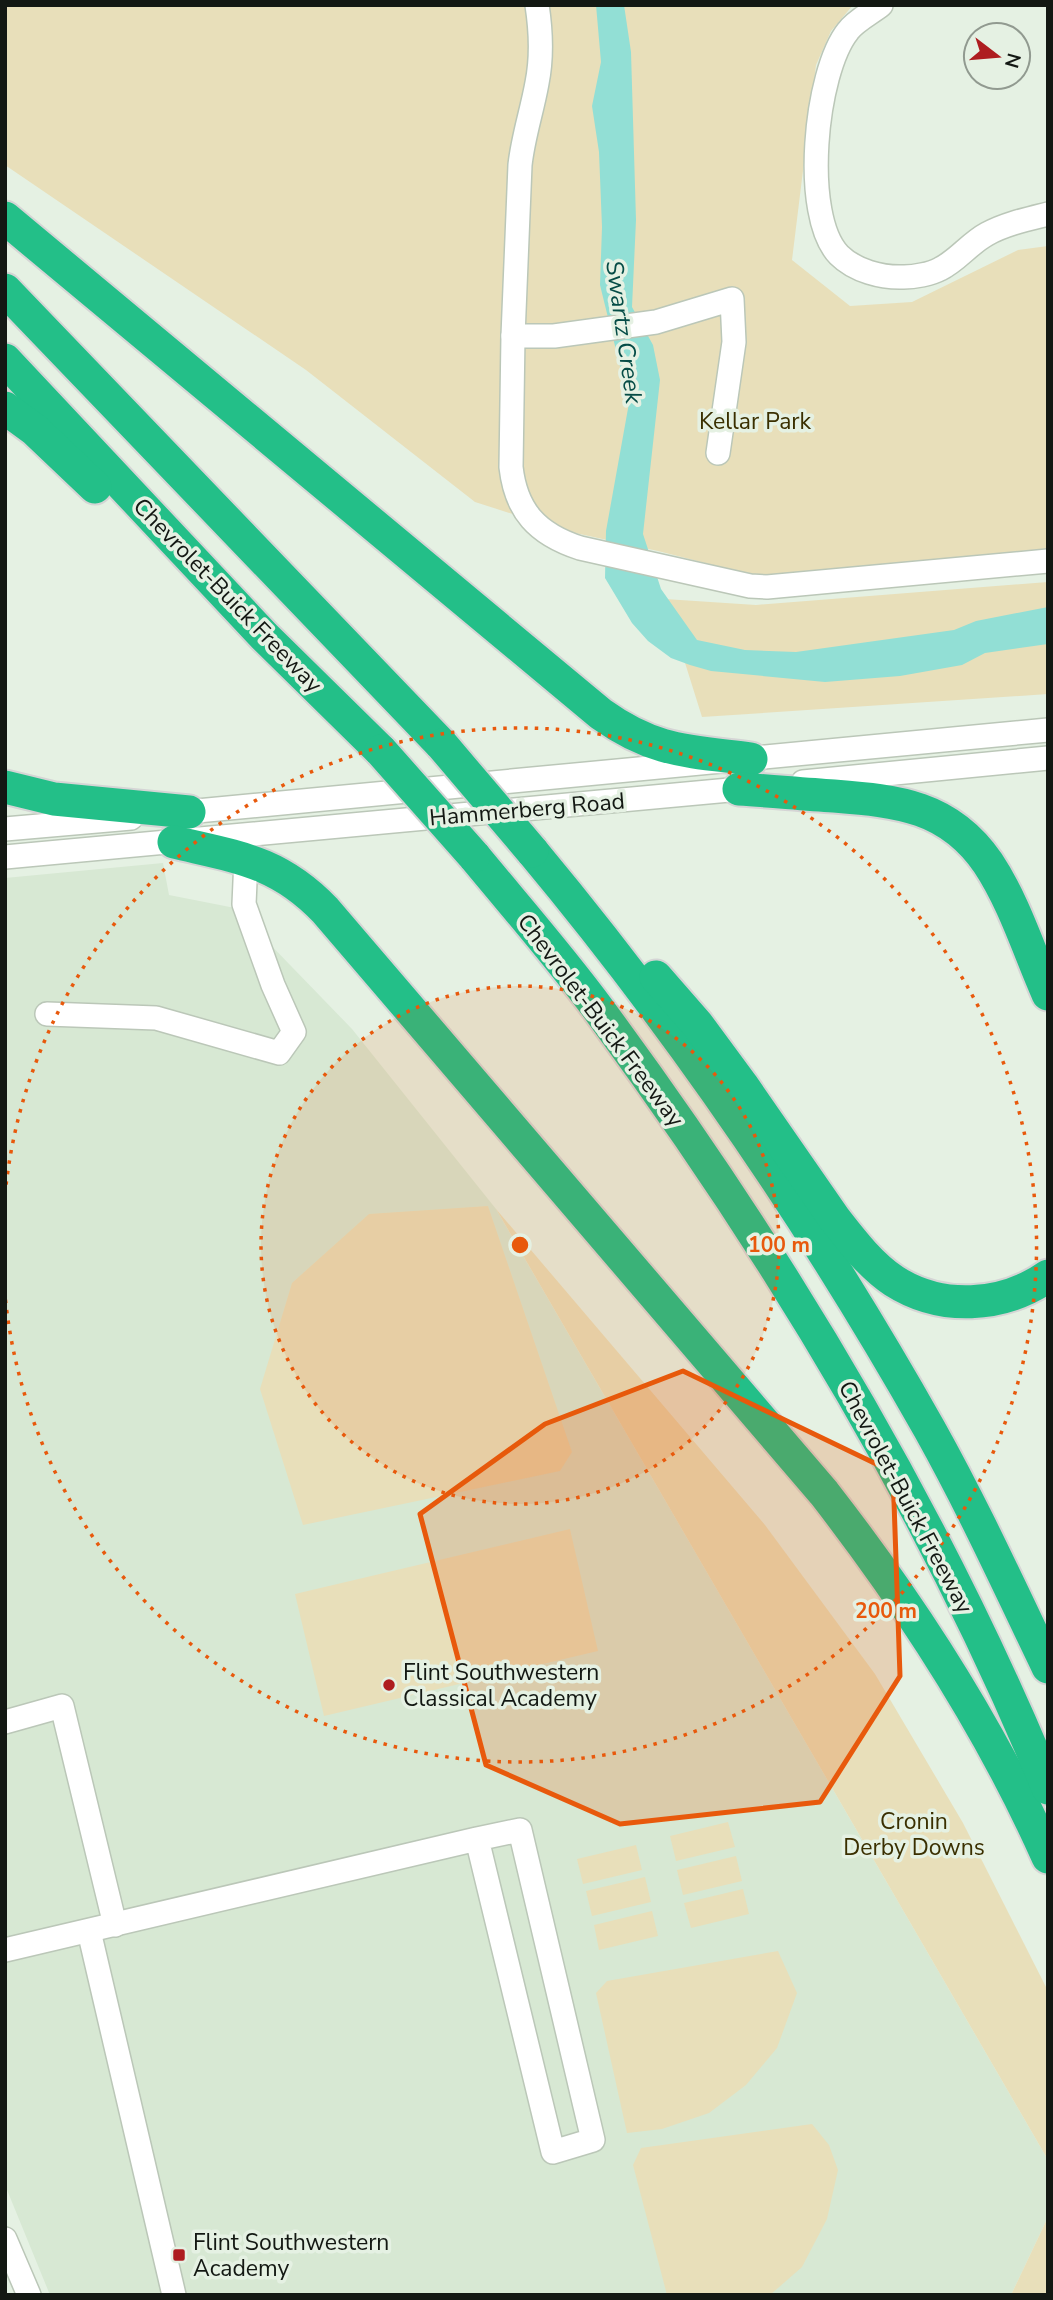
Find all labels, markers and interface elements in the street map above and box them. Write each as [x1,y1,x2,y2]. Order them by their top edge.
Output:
north arrow [962,21,1032,91]
text: N [998,50,1027,71]
water label: Swartz Creek [598,258,650,407]
park label: Kellar Park [699,406,812,437]
street label: Chevrolet-Buick Freeway [126,491,329,700]
street label: Hammerberg Road [428,786,626,833]
street label: Chevrolet-Buick Freeway [510,907,691,1133]
text: 100 m [748,1231,810,1259]
centre of rings [508,1233,532,1257]
street label: Chevrolet-Buick Freeway [831,1375,980,1619]
text: 200 m [855,1597,917,1625]
place label: Flint Southwestern Classical Academy [403,1657,599,1714]
marker: Flint Southwestern Classical Academy [381,1677,397,1693]
park label: Cronin Derby Downs [843,1806,985,1863]
place label: Flint Southwestern Academy [193,2227,389,2284]
marker: Flint Southwestern Academy [171,2247,187,2263]

